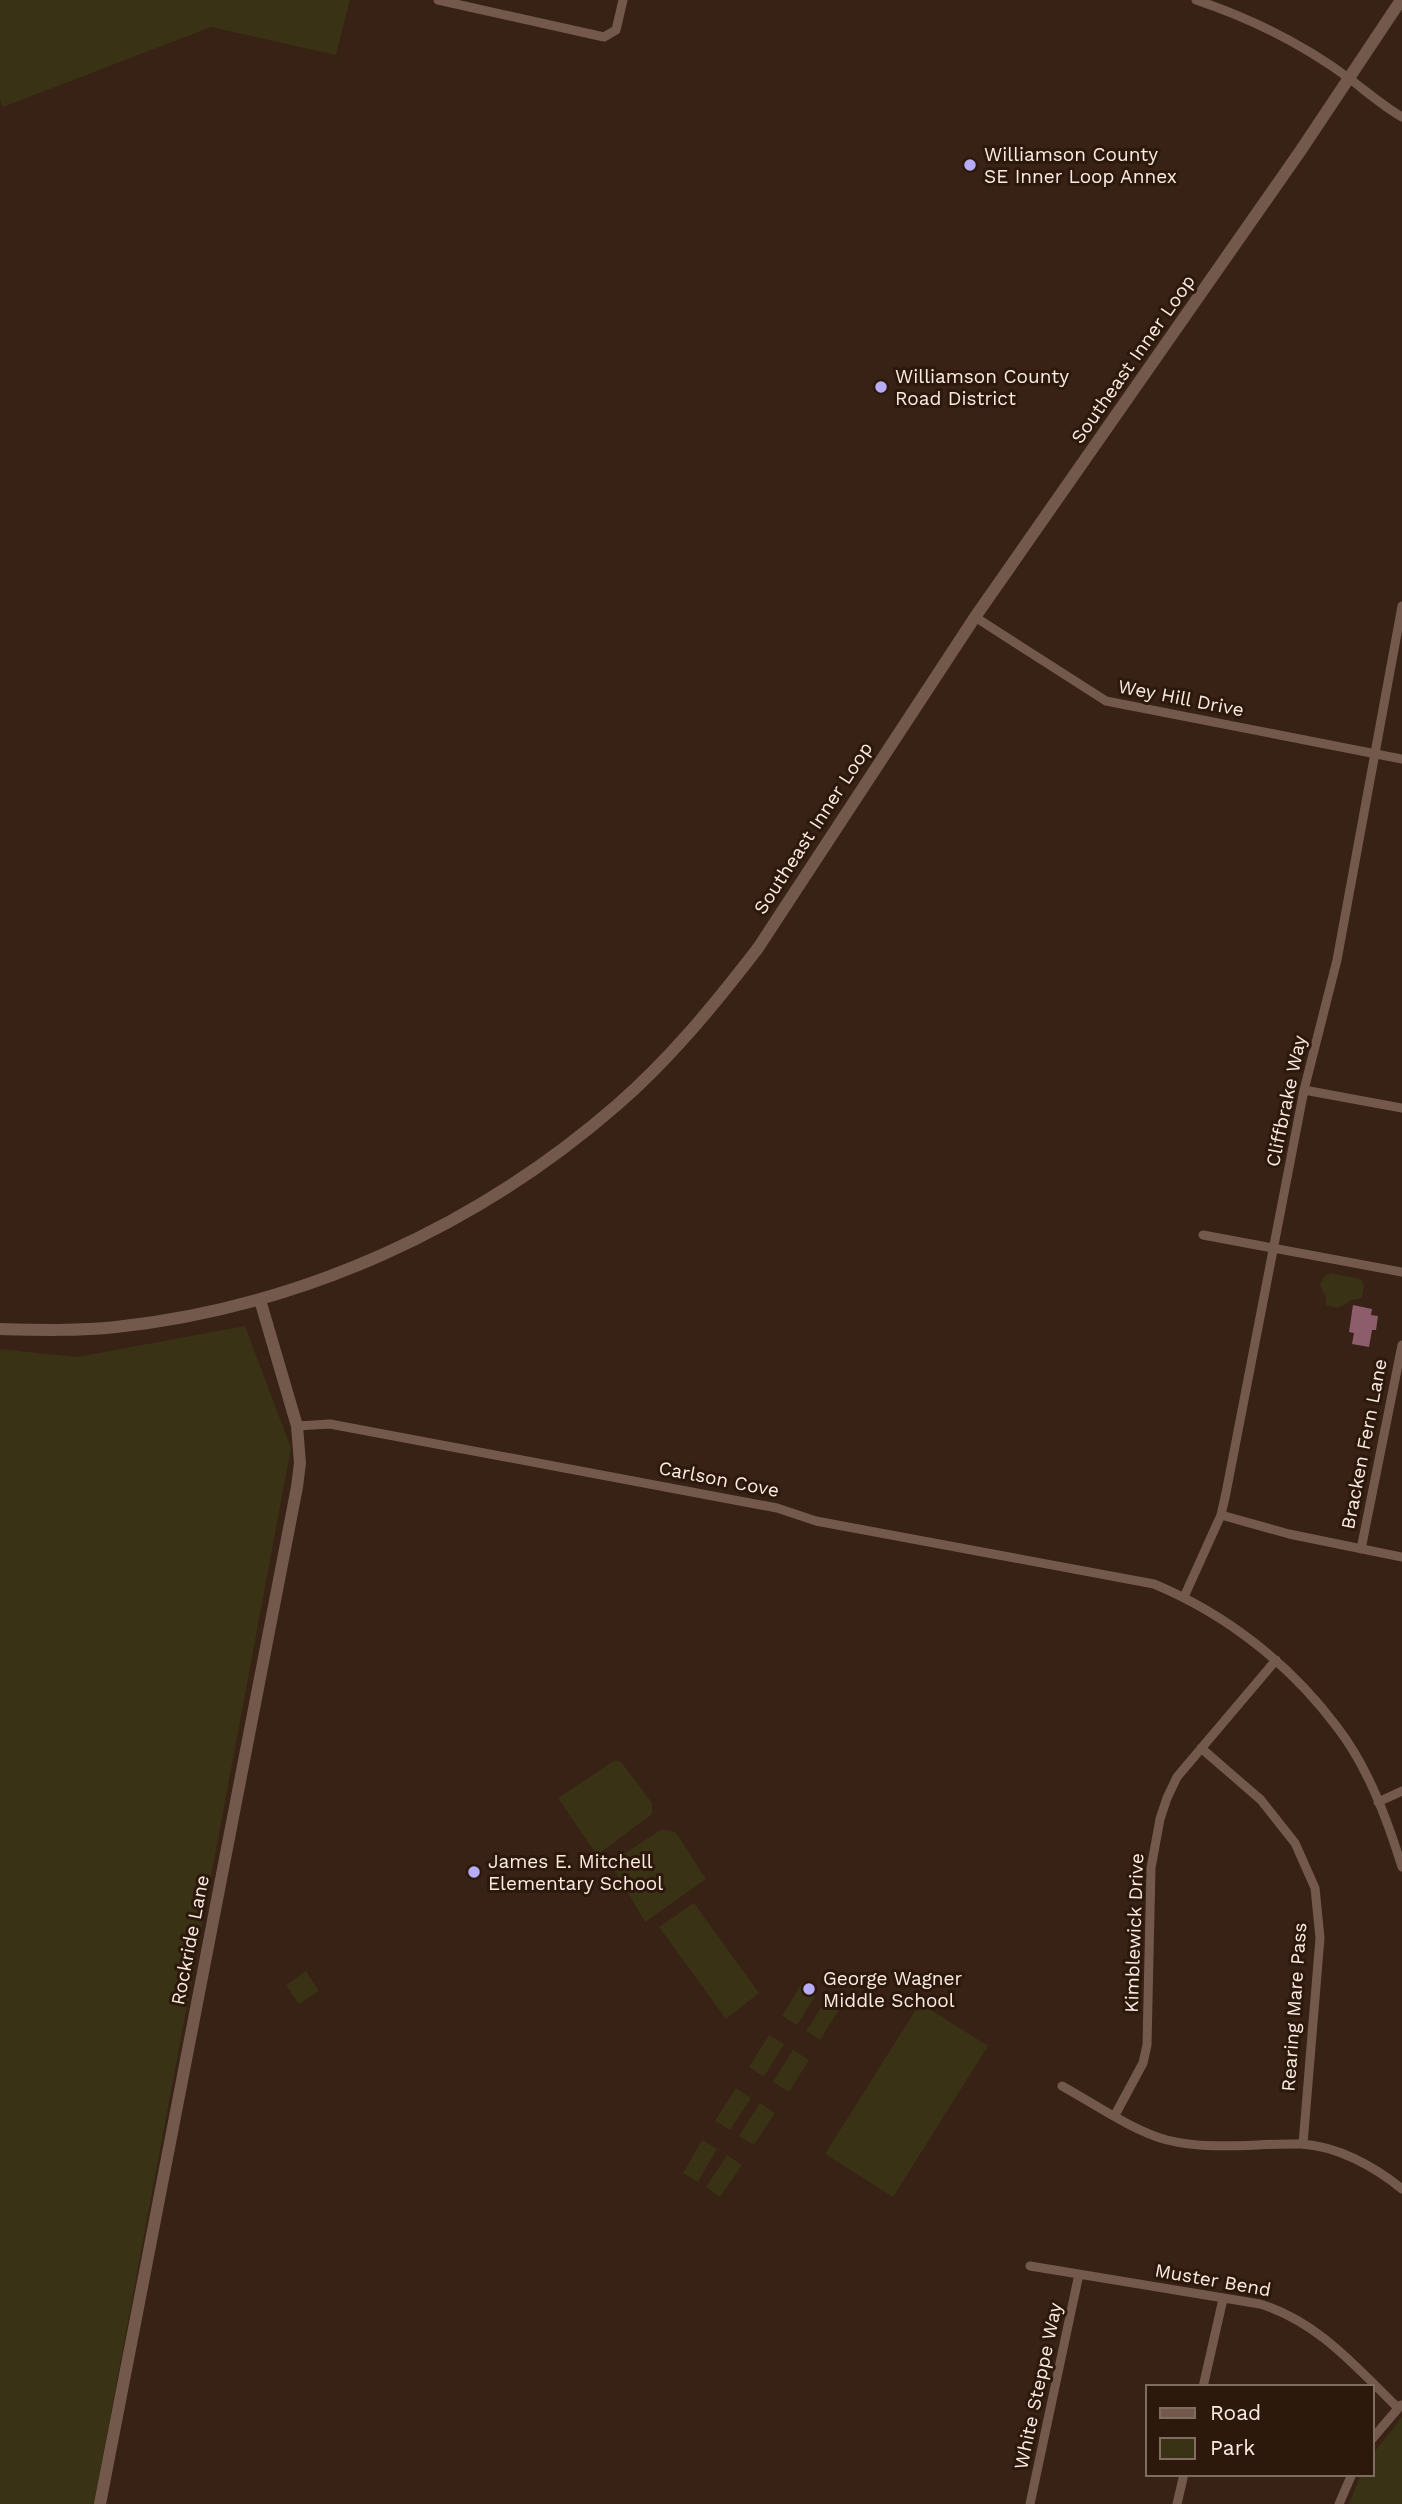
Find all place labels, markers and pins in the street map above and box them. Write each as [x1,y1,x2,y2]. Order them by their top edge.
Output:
place label: Williamson County SE Inner Loop Annex [984,143,1177,188]
marker: Williamson County SE Inner Loop Annex [962,157,978,173]
place label: Williamson County Road District [895,365,1069,410]
marker: Williamson County Road District [873,379,889,395]
place label: James E. Mitchell Elementary School [488,1850,663,1895]
marker: James E. Mitchell Elementary School [466,1864,482,1880]
place label: George Wagner Middle School [823,1967,963,2012]
marker: George Wagner Middle School [801,1981,817,1997]

